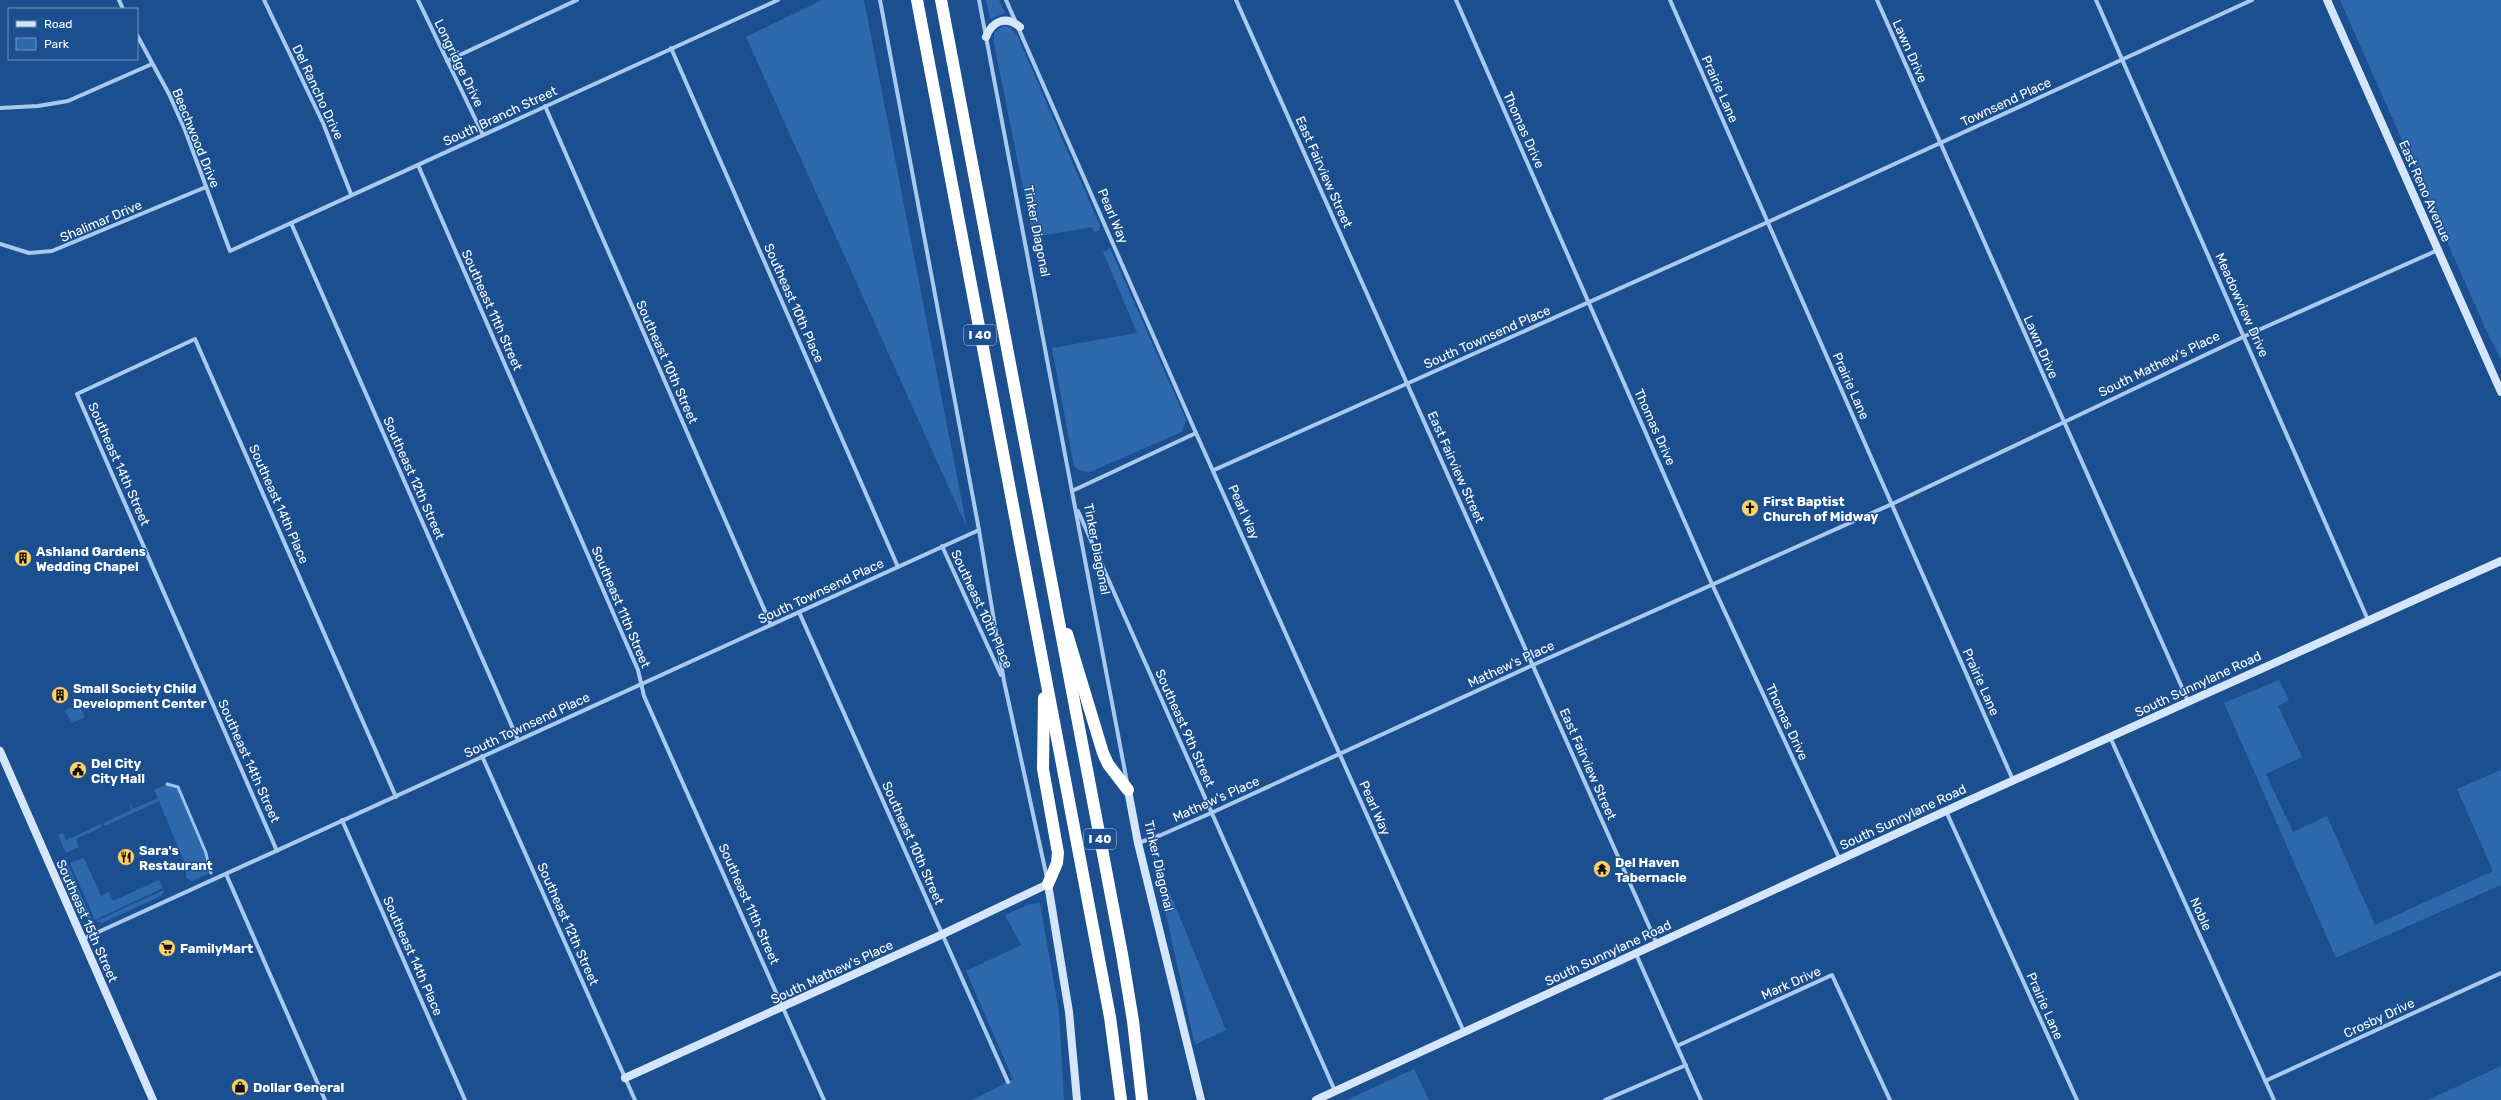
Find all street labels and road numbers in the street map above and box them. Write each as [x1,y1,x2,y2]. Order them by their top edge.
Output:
street label: Longridge Drive [430,17,487,110]
street label: Lawn Drive [1889,17,1931,85]
street label: Del Rancho Drive [289,42,347,142]
street label: Prairie Lane [1699,53,1741,125]
street label: Townsend Place [1959,75,2053,129]
street label: South Branch Street [441,83,559,149]
street label: Beechwood Drive [169,86,223,190]
street label: Thomas Drive [1500,89,1548,171]
street label: East Fairview Street [1293,114,1355,230]
street label: East Reno Avenue [2396,138,2454,244]
street label: Tinker Diagonal [1020,184,1053,278]
street label: Pearl Way [1095,186,1131,246]
street label: Shalimar Drive [58,197,144,245]
street label: Southeast 10th Place [761,241,827,365]
street label: Southeast 11th Street [459,247,525,373]
street label: Meadowview Drive [2212,251,2272,359]
street label: Southeast 10th Street [633,298,701,426]
street label: South Townsend Place [1421,302,1553,372]
street label: Lawn Drive [2020,313,2062,381]
road number: I 40 [964,325,996,345]
street label: South Mathew's Place [2096,328,2222,400]
street label: Prairie Lane [1830,350,1872,422]
street label: Thomas Drive [1631,386,1679,468]
street label: Southeast 14th Street [85,400,153,528]
street label: East Fairview Street [1425,409,1487,525]
street label: Southeast 12th Street [380,414,448,542]
street label: Southeast 14th Place [246,442,312,566]
street label: Pearl Way [1225,482,1263,542]
street label: Tinker Diagonal [1080,502,1113,596]
street label: Southeast 11th Street [589,544,653,670]
street label: Southeast 10th Place [948,547,1016,671]
street label: South Townsend Place [756,555,886,627]
street label: Mathew's Place [1465,637,1557,691]
street label: Prairie Lane [1960,646,2002,718]
street label: South Sunnylane Road [2132,648,2264,720]
street label: Southeast 9th Street [1152,667,1218,789]
street label: Thomas Drive [1763,681,1811,763]
street label: South Townsend Place [462,689,592,761]
street label: Southeast 14th Street [215,697,283,825]
street label: East Fairview Street [1557,706,1619,822]
street label: Mathew's Place [1170,773,1262,825]
street label: Pearl Way [1356,778,1394,838]
street label: Southeast 10th Street [879,779,947,907]
street label: South Sunnylane Road [1837,781,1969,853]
street label: Tinker Diagonal [1140,819,1177,913]
road number: I 40 [1084,829,1116,849]
street label: Southeast 11th Street [716,841,782,967]
street label: Southeast 15th Street [53,857,121,985]
street label: Southeast 12th Street [534,860,602,988]
street label: Southeast 14th Place [380,894,446,1018]
street label: Noble [2187,895,2215,933]
street label: South Sunnylane Road [1542,917,1674,989]
street label: South Mathew's Place [769,937,895,1007]
street label: Mark Drive [1759,963,1823,1003]
street label: Prairie Lane [2024,970,2066,1042]
street label: Crosby Drive [2341,995,2417,1041]

